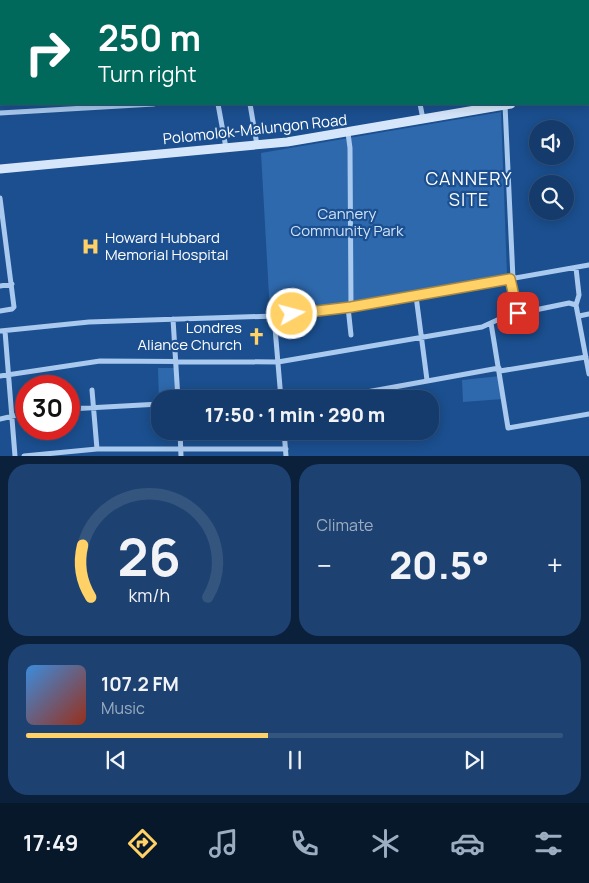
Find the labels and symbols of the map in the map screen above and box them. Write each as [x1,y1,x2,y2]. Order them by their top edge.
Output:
street label: Polomolok-Malungon Road [162,109,348,149]
district label: CANNERY SITE [426,166,512,211]
park label: Cannery Community Park [291,203,404,241]
place label: Howard Hubbard Memorial Hospital [105,227,229,265]
hospital icon: Howard Hubbard Memorial Hospital [81,236,101,256]
position arrow [265,287,317,339]
pin [497,292,539,334]
place label: Londres Aliance Church [137,317,242,355]
church icon: Londres Aliance Church [246,326,266,346]
speed limit sign: 30 [15,375,80,440]

